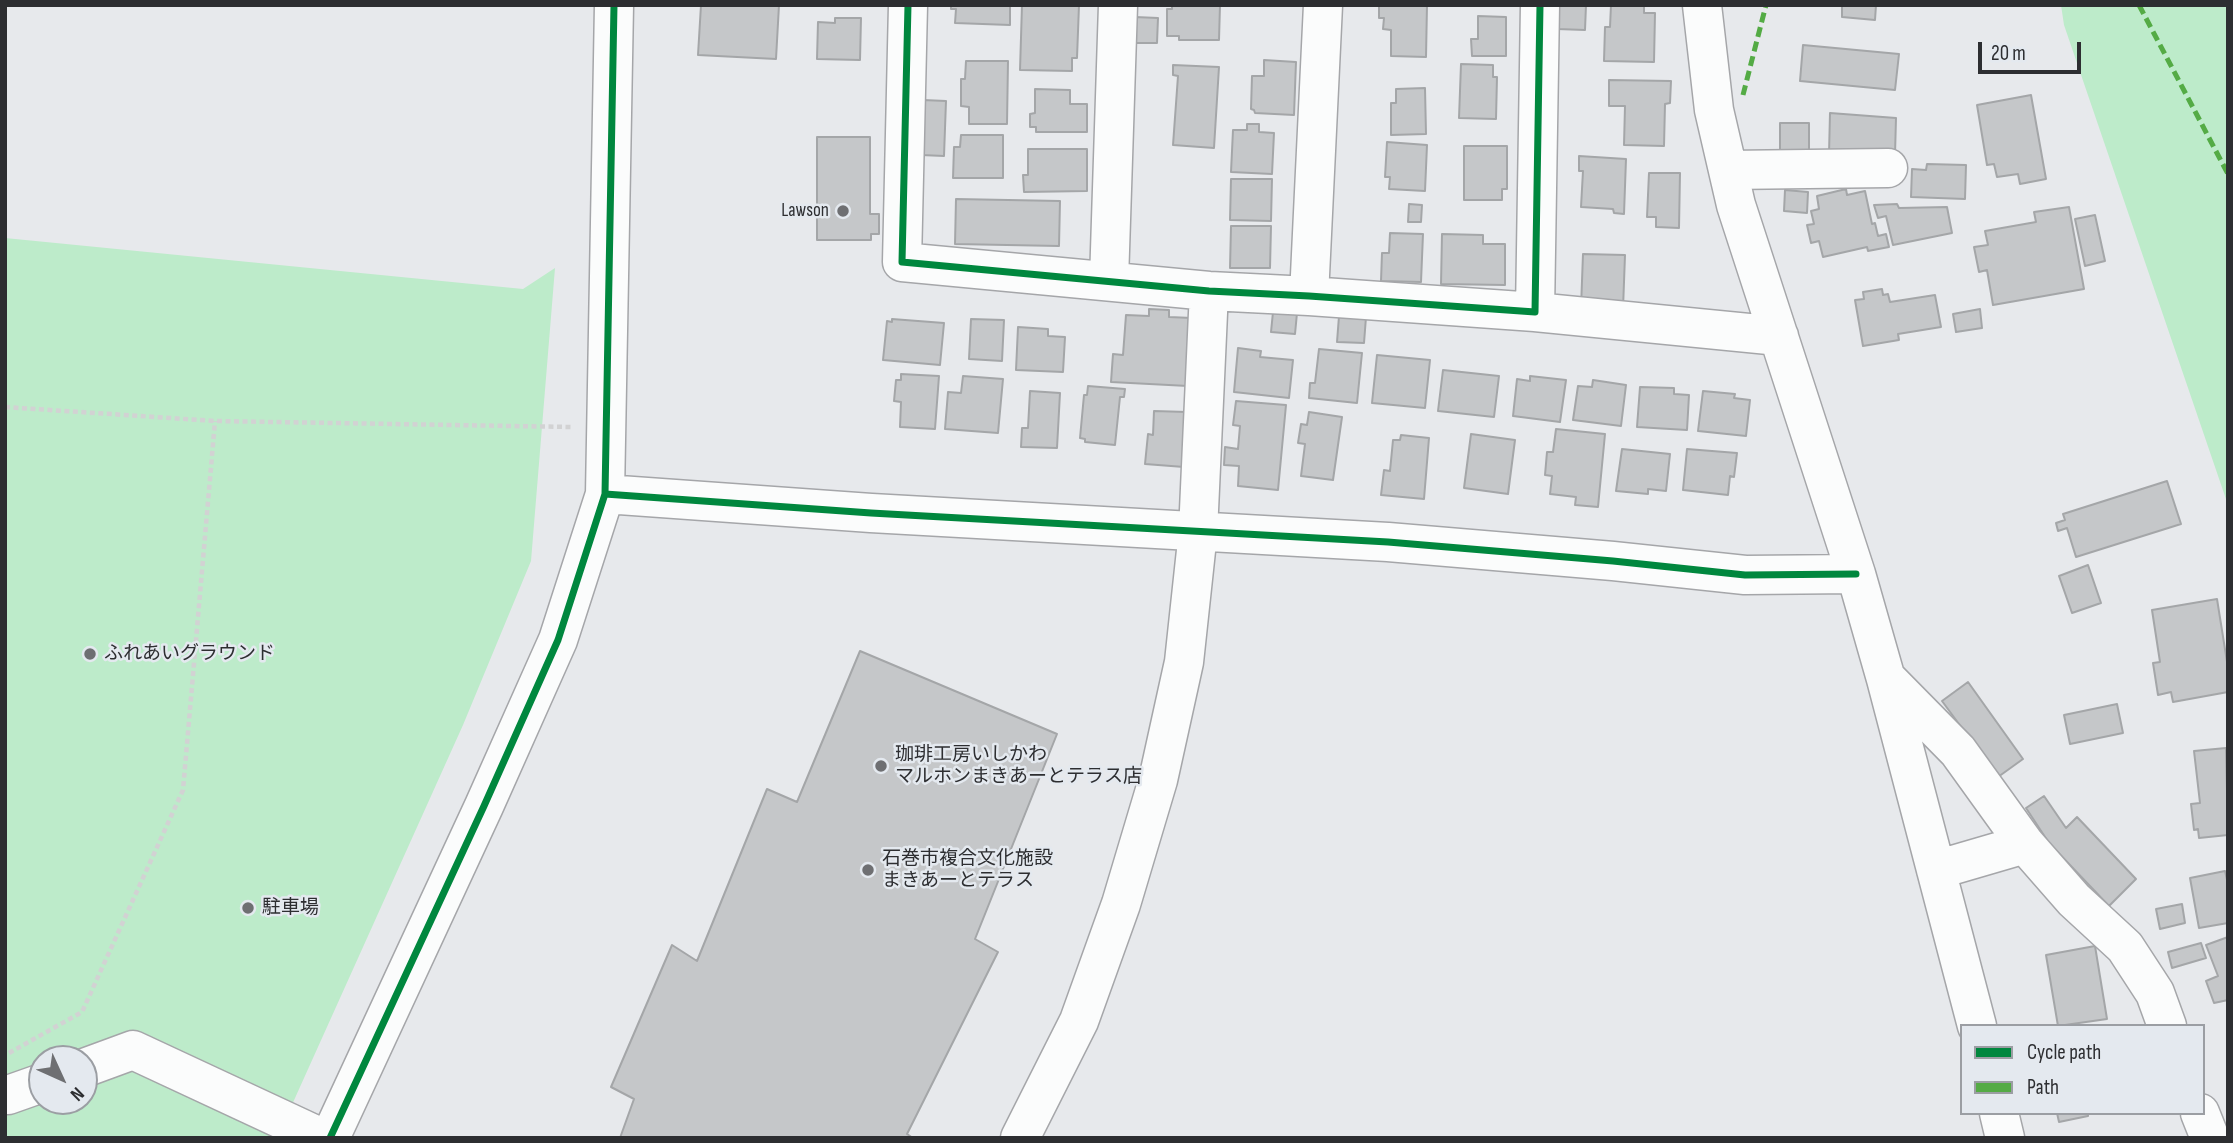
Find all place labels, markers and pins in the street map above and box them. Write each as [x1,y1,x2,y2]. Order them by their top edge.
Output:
place label: Lawson [781,200,829,222]
marker: Lawson [835,203,851,219]
place label: ふれあいグラウンド [104,643,275,665]
marker: ふれあいグラウンド [82,646,98,662]
place label: 珈琲工房いしかわ マルホンまきあーとテラス店 [895,744,1142,788]
marker: 珈琲工房いしかわ マルホンまきあーとテラス店 [873,758,889,774]
place label: 石巻市複合文化施設 まきあーとテラス [882,848,1053,892]
marker: 石巻市複合文化施設 まきあーとテラス [860,862,876,878]
place label: 駐車場 [262,897,319,919]
marker: 駐車場 [240,900,256,916]

